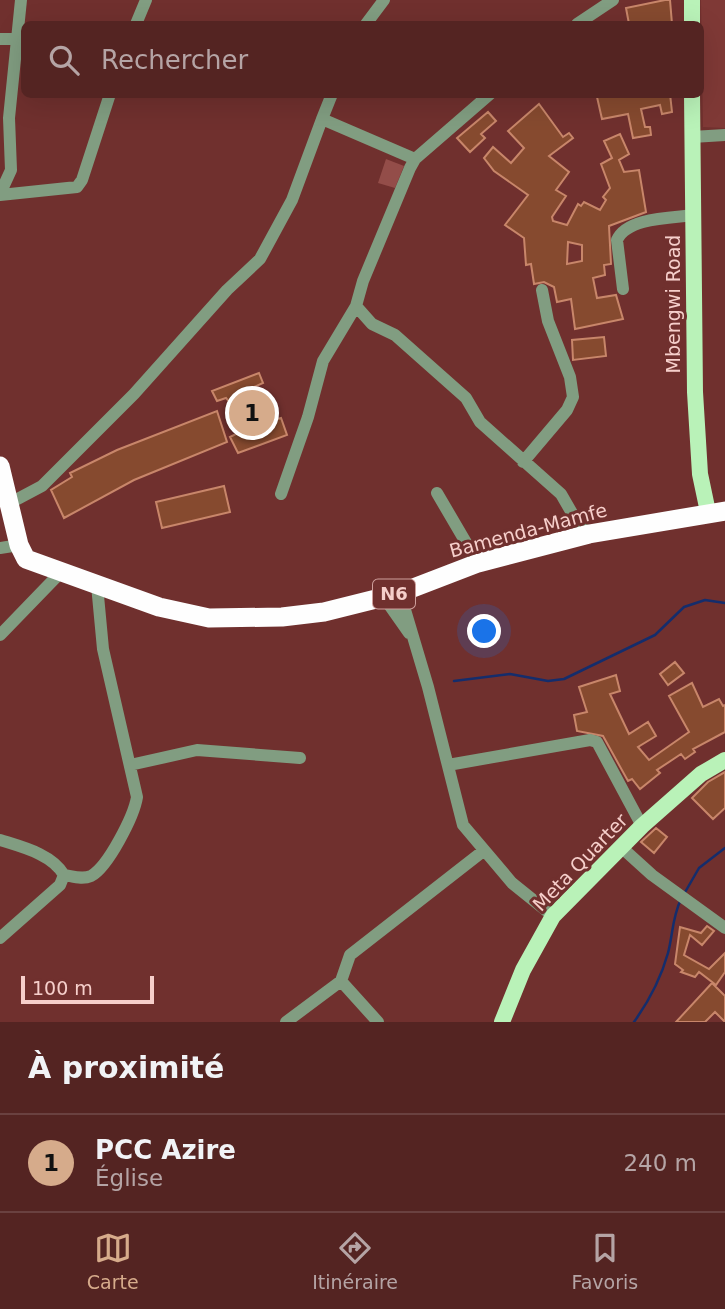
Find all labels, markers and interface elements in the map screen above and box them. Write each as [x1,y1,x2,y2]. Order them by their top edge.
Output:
search box [21,21,704,98]
icon: search [45,41,83,79]
text: Rechercher [101,45,248,75]
street label: Mbengwi Road [662,235,684,373]
pin: 1 [229,387,275,439]
street label: Bamenda-Mamfe [447,498,609,562]
road number: N6 [373,580,415,608]
your location [467,614,501,648]
street label: Meta Quarter [528,809,632,915]
scale bar [21,973,154,1005]
text: 100 m [32,977,93,999]
text: À proximité [28,1050,224,1085]
text: PCC Azire [95,1135,236,1165]
text: 1 [43,1150,59,1176]
text: 240 m [623,1150,697,1176]
text: Église [95,1165,163,1191]
tab: Carte [87,1229,139,1293]
tab: Itinéraire [312,1229,398,1293]
tab: Favoris [572,1229,638,1293]

